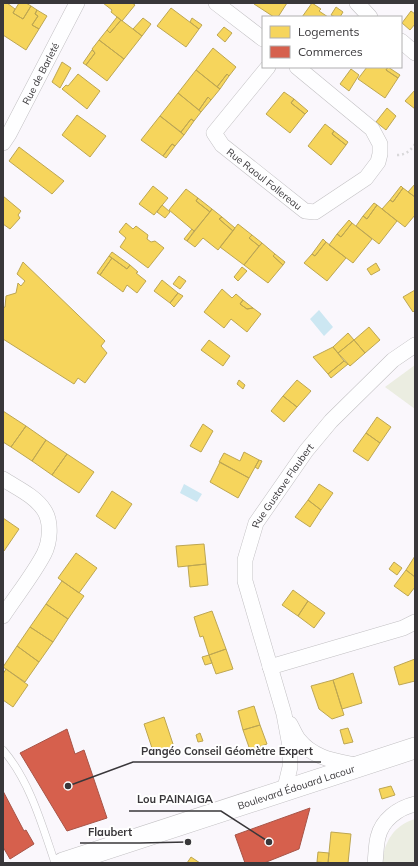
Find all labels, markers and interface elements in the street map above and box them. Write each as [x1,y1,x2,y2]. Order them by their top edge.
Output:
legend [262,16,402,68]
text: Logements [298,24,359,39]
street label: Rue de Barleté [19,40,62,107]
text: Commerces [298,44,363,59]
street label: Rue Raoul Follereau [224,145,305,213]
street label: Rue Gustave Flaubert [248,440,316,529]
callout: Pangéo Conseil Géomètre Expert [133,739,321,762]
text: Pangéo Conseil Géomètre Expert [141,744,313,758]
street label: Boulevard Édouard Lacour [236,762,356,812]
callout: Lou PAINAIGA [129,788,221,811]
text: Lou PAINAIGA [137,792,214,806]
callout: Flaubert [80,820,140,843]
text: Flaubert [88,825,132,839]

